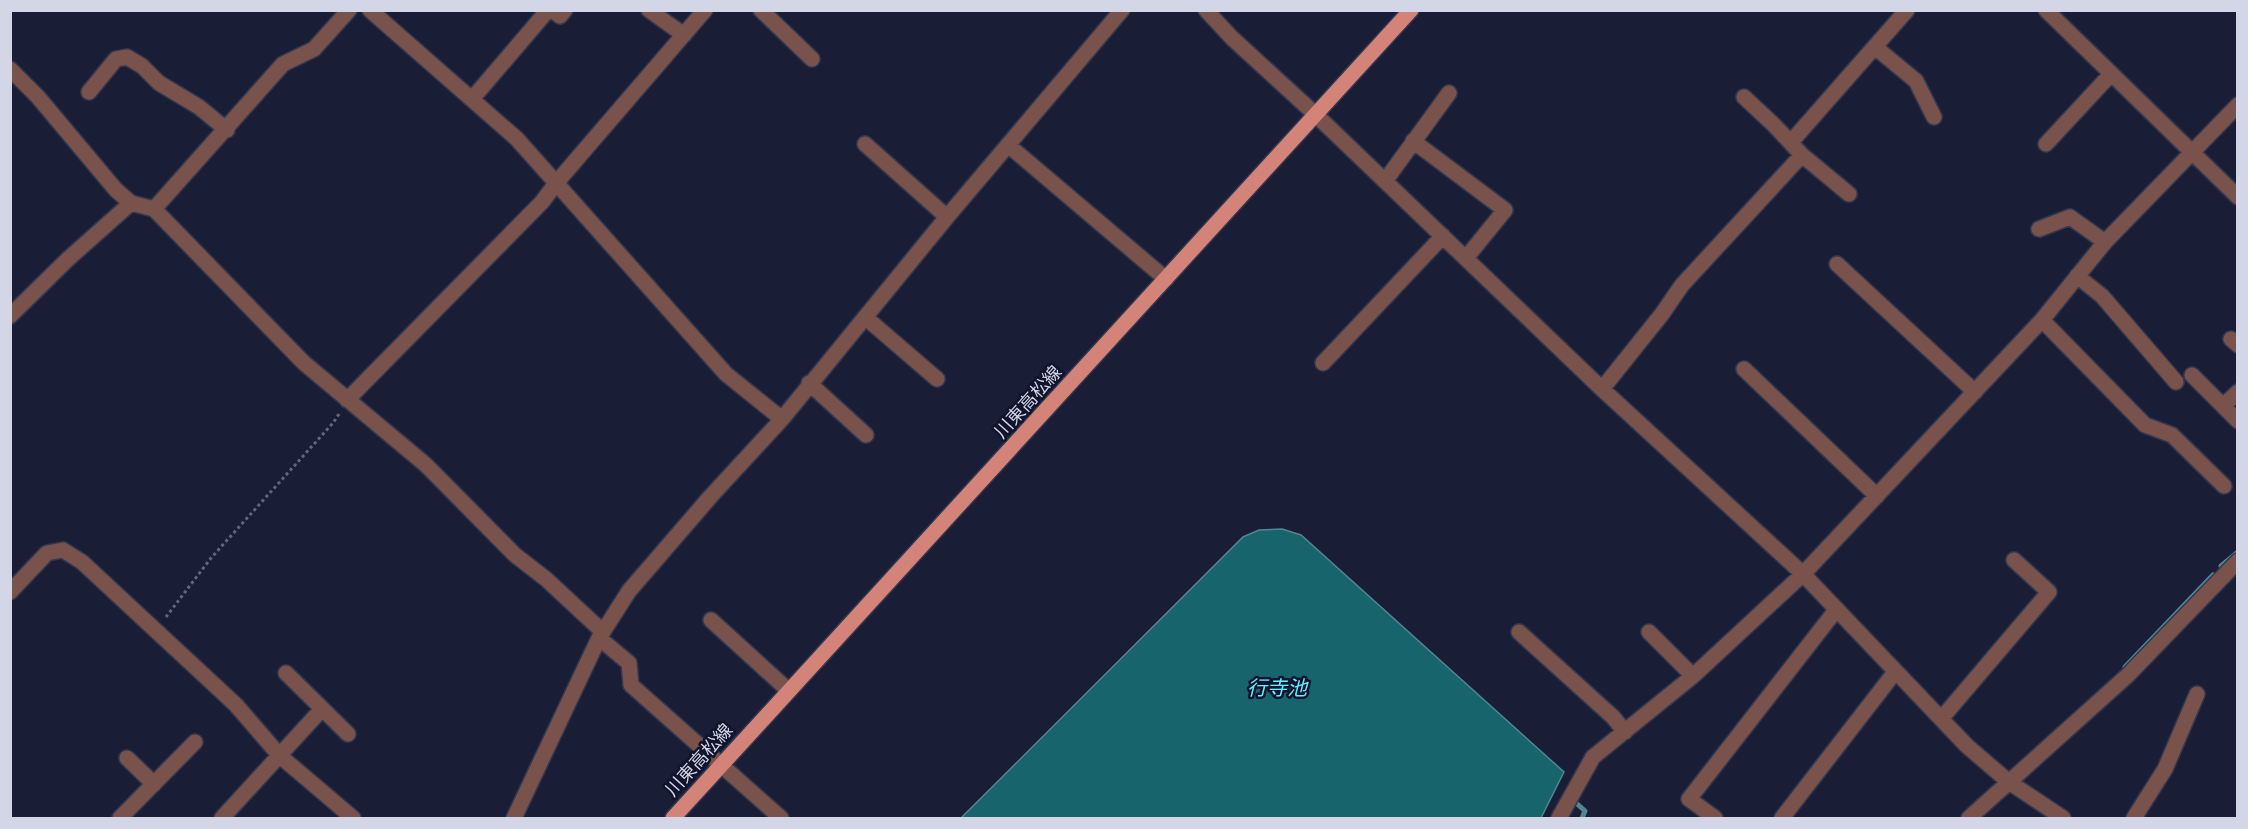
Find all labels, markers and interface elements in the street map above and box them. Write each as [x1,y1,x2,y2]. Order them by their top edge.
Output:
street label: 川東高松線 [990,361,1066,443]
water label: 行寺池 [1247,676,1309,700]
street label: 川東高松線 [661,719,737,801]

